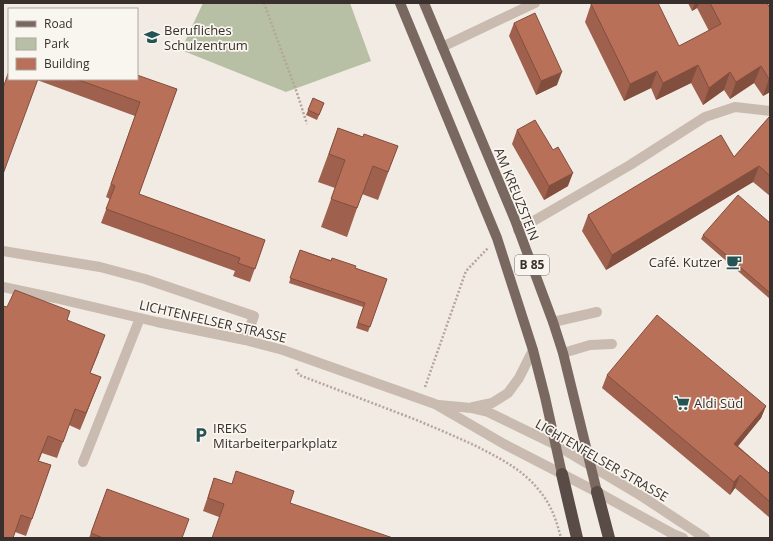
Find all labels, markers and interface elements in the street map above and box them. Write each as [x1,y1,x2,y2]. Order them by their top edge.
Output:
legend [8,8,138,80]
text: Road [44,15,73,32]
place label: Berufliches Schulzentrum [164,21,248,54]
school or university icon: Berufliches Schulzentrum [143,28,161,46]
text: Park [44,35,70,52]
text: Building [44,55,90,72]
street label: AM KREUZSTEIN [490,145,544,243]
place label: Café. Kutzer [649,253,723,271]
cafe icon: Café. Kutzer [725,253,743,271]
road number: B 85 [515,255,549,275]
street label: LICHTENFELSER STRASSE [137,295,289,347]
supermarket icon: Aldi Süd [673,394,691,412]
place label: Aldi Süd [694,394,743,412]
street label: LICHTENFELSER STRASSE [532,414,672,506]
place label: IREKS Mitarbeiterparkplatz [213,419,337,452]
parking icon: IREKS Mitarbeiterparkplatz [192,426,210,444]

